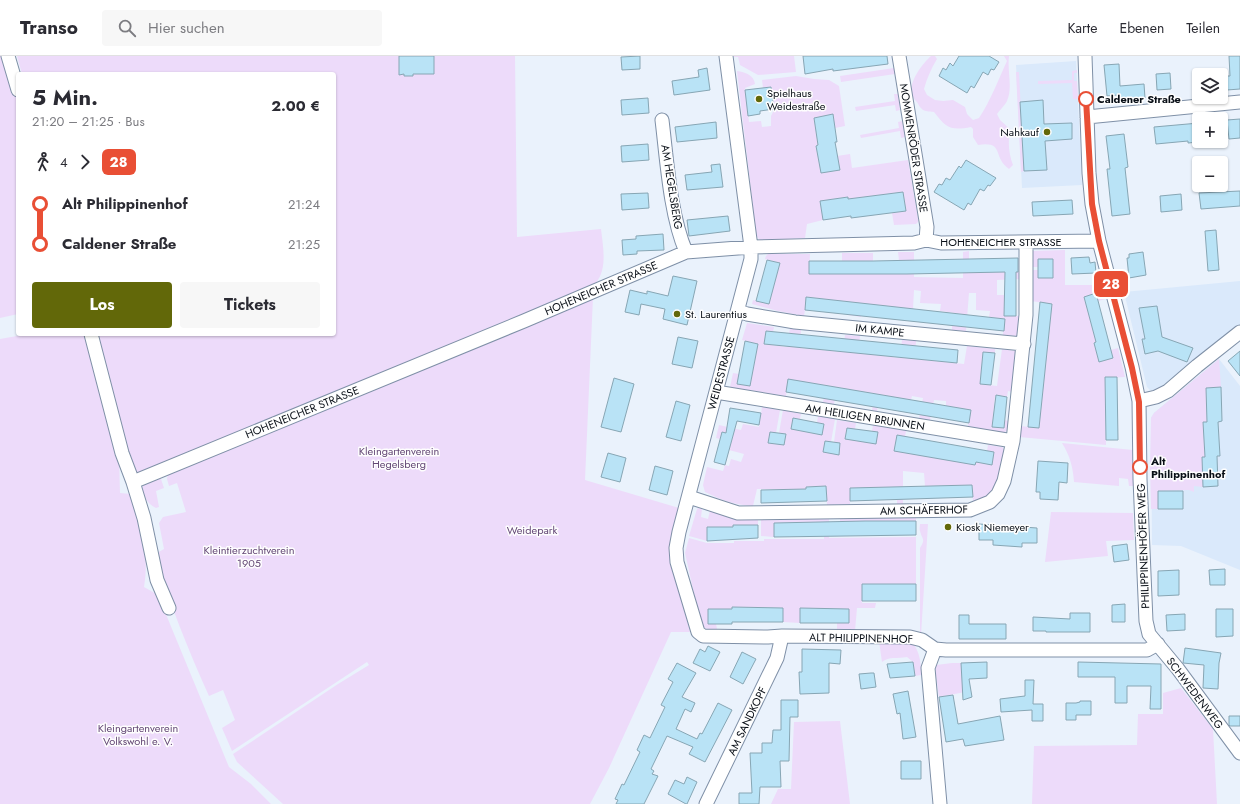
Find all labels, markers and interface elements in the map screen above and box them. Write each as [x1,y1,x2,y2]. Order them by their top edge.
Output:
search box [102,10,382,46]
text: Transo [20,14,78,41]
icon: search [116,17,138,39]
text: Hier suchen [148,17,225,39]
text: Karte [1067,18,1097,38]
text: Ebenen [1119,18,1164,38]
text: Teilen [1186,18,1220,38]
map controls [1192,68,1228,192]
button: layers [1192,68,1228,104]
text: 5 Min. [32,81,98,113]
street label: MOMMENRÖDER STRASSE [896,82,932,214]
place label: Spielhaus Weidestraße [767,85,826,114]
marker: Caldener Straße [1078,91,1094,107]
place label: Caldener Straße [1097,91,1181,107]
marker: Spielhaus Weidestraße [754,94,764,104]
text: 2.00 € [271,95,320,117]
text: 21:20 – 21:25 · Bus [32,112,145,131]
button: + [1192,112,1228,148]
place label: Nahkauf [1000,124,1040,140]
marker: Nahkauf [1042,127,1052,137]
street label: AM HEGELSBERG [657,143,687,231]
icon: walk [32,151,54,173]
icon: forward [74,151,96,173]
text: 28 [110,152,128,172]
text: 4 [60,153,68,172]
button: − [1192,156,1228,192]
text: Alt Philippinenhof [62,193,188,215]
text: 21:24 [288,195,320,214]
text: Caldener Straße [62,233,176,255]
street label: HOHENEICHER STRASSE [940,234,1062,250]
text: 21:25 [288,235,320,254]
street label: HOHENEICHER STRASSE [542,257,660,319]
line badge: 28 [1093,271,1129,297]
text: 28 [1102,274,1120,294]
button: Los [32,282,172,328]
button: Tickets [180,282,320,328]
place label: St. Laurentius [685,306,748,322]
marker: St. Laurentius [672,309,682,319]
street label: IM KAMPE [855,319,905,341]
street label: WEIDESTRASSE [703,334,739,412]
street label: HOHENEICHER STRASSE [243,382,361,442]
street label: AM HEILIGEN BRUNNEN [804,400,926,434]
park label: Kleingartenverein Hegelsberg [359,443,439,472]
place label: Alt Philippinenhof [1150,453,1226,482]
marker: Alt Philippinenhof [1132,459,1148,475]
street label: PHILIPPINENHÖFER WEG [1133,483,1153,609]
street label: AM SCHÄFERHOF [880,501,968,519]
place label: Kiosk Niemeyer [956,519,1029,535]
park label: Weidepark [507,522,557,538]
marker: Kiosk Niemeyer [943,522,953,532]
park label: Kleintierzuchtverein 1905 [204,542,294,571]
street label: ALT PHILIPPINENHOF [809,629,913,647]
street label: SCHWEDENWEG [1163,654,1228,732]
street label: AM SANDKOPF [723,684,771,758]
park label: Kleingartenverein Volkswohl e. V. [98,720,178,749]

